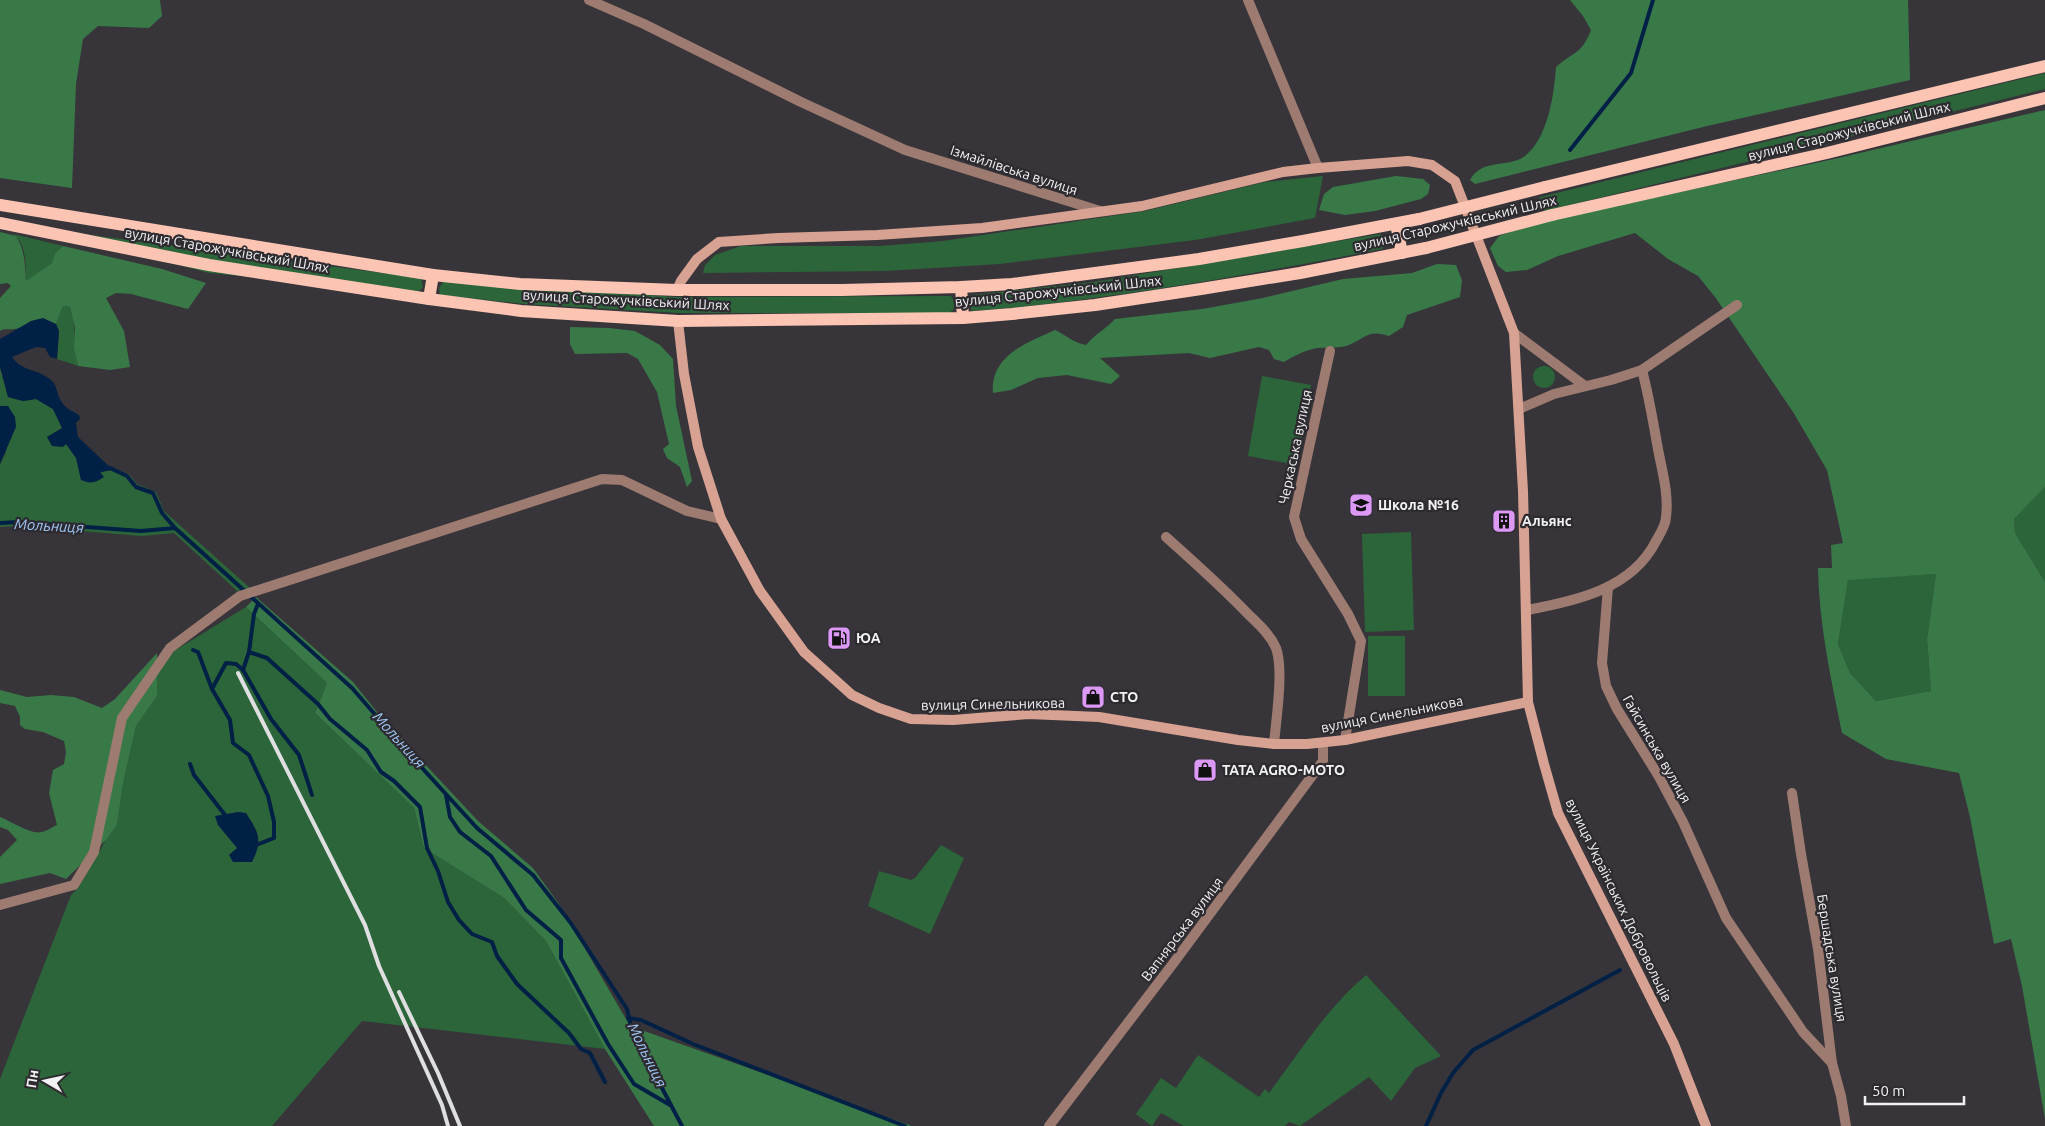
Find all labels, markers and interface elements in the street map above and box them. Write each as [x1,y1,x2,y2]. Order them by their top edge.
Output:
street label: вулиця Старожучківський Шлях [1746,98,1952,164]
street label: Ізмайлівська вулиця [948,142,1080,198]
street label: вулиця Старожучківський Шлях [1352,192,1558,254]
street label: вулиця Старожучківський Шлях [123,224,331,276]
street label: вулиця Старожучківський Шлях [954,272,1162,310]
street label: вулиця Старожучківський Шлях [522,287,730,313]
street label: Черкаська вулиця [1275,388,1315,506]
school or university icon: Школа №16 [1348,492,1374,518]
place label: Школа №16 [1378,497,1459,513]
building icon: Альянс [1491,508,1517,534]
place label: Альянс [1522,513,1572,529]
water label: Мольниця [14,515,84,536]
fuel station icon: ЮА [826,625,852,651]
place label: ЮА [856,630,881,646]
shop icon: СТО [1080,684,1106,710]
place label: СТО [1110,689,1138,705]
street label: вулиця Синельникова [1320,692,1464,736]
street label: Гайсинська вулиця [1620,692,1694,806]
street label: вулиця Синельникова [921,695,1065,713]
water label: Мольниця [370,708,429,771]
shop icon: TATA AGRO-MOTO [1192,757,1218,783]
place label: TATA AGRO-MOTO [1222,762,1345,778]
street label: вулиця Українських Добровольців [1563,796,1675,1004]
street label: Вапнярська вулиця [1138,874,1226,984]
street label: Бершадська вулиця [1814,893,1850,1023]
water label: Мольниця [625,1020,670,1090]
north arrow [20,1056,70,1106]
text: Пн [23,1069,41,1089]
scale bar [1865,1074,1964,1106]
text: 50 m [1872,1082,1905,1099]

